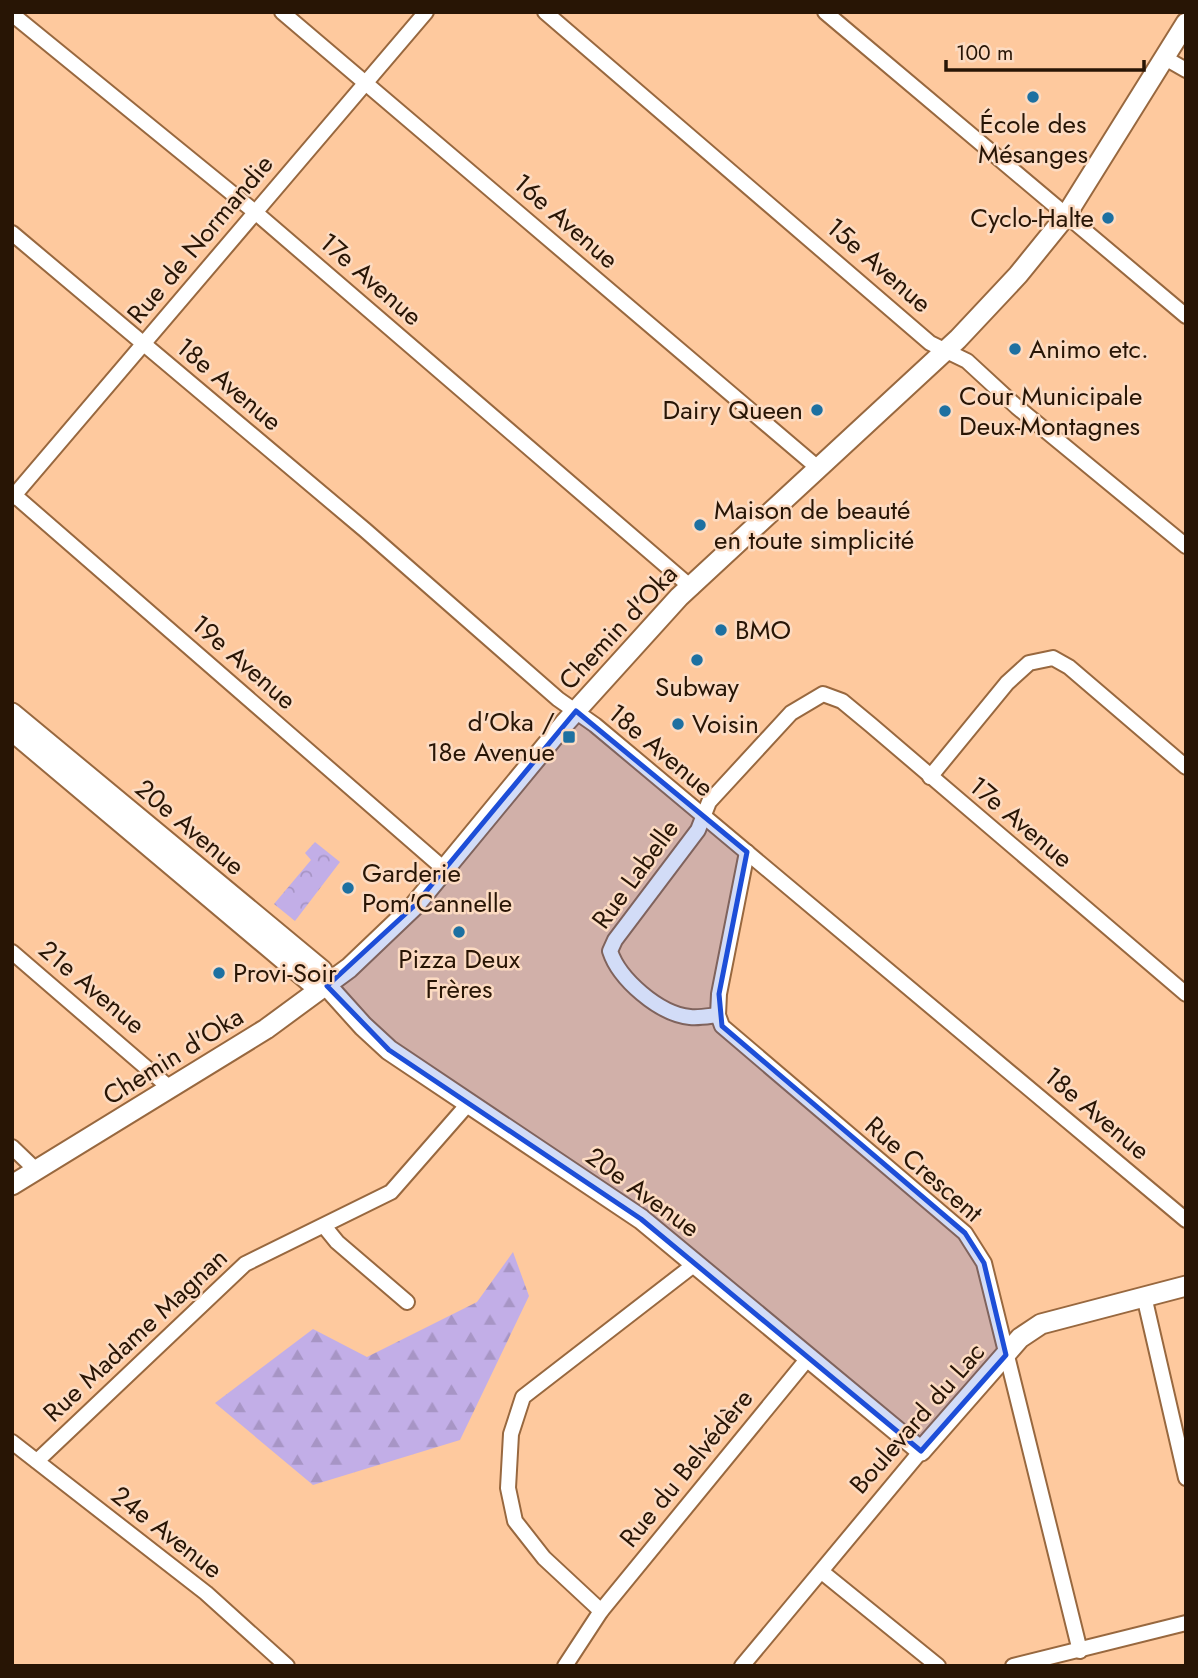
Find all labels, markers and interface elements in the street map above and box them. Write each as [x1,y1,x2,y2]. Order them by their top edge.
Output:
scale bar [946,28,1144,72]
text: 100 m [956,38,1013,68]
marker: École des Mésanges [1025,89,1041,105]
place label: École des Mésanges [978,105,1088,173]
street label: Rue de Normandie [118,146,282,332]
street label: 16e Avenue [505,164,627,278]
place label: Cyclo-Halte [970,199,1094,237]
street label: 15e Avenue [818,208,940,322]
marker: Cyclo-Halte [1100,210,1116,226]
street label: 17e Avenue [311,224,431,334]
street label: 18e Avenue [168,328,290,440]
place label: Animo etc. [1029,330,1149,368]
marker: Animo etc. [1007,341,1023,357]
place label: Cour Municipale Deux-Montagnes [959,377,1142,445]
place label: Dairy Queen [662,391,803,429]
marker: Dairy Queen [809,402,825,418]
marker: Cour Municipale Deux-Montagnes [937,403,953,419]
place label: Maison de beauté en toute simplicité [714,491,914,559]
marker: Maison de beauté en toute simplicité [692,517,708,533]
street label: Chemin d'Oka [550,556,686,698]
street label: 19e Avenue [183,606,305,718]
place label: BMO [735,611,791,649]
marker: BMO [713,622,729,638]
marker: Subway [689,652,705,668]
place label: Subway [655,668,739,706]
street label: 18e Avenue [600,694,722,806]
place label: d'Oka / 18e Avenue [427,703,555,771]
place label: Voisin [692,705,759,743]
marker: Voisin [670,716,686,732]
marker: d'Oka / 18e Avenue [561,729,577,745]
street label: 17e Avenue [961,767,1081,877]
street label: 20e Avenue [127,770,253,884]
street label: Rue Labelle [582,811,688,937]
place label: Garderie Pom'Cannelle [362,854,512,922]
marker: Garderie Pom'Cannelle [340,880,356,896]
marker: Pizza Deux Frères [451,924,467,940]
street label: 21e Avenue [30,931,154,1043]
place label: Pizza Deux Frères [398,940,520,1008]
place label: Provi-Soir [233,954,337,992]
marker: Provi-Soir [211,965,227,981]
street label: Chemin d'Oka [95,998,251,1114]
street label: 18e Avenue [1036,1057,1158,1169]
street label: Rue Crescent [857,1107,992,1232]
street label: 20e Avenue [578,1138,708,1246]
street label: Rue Madame Magnan [34,1239,236,1431]
street label: Boulevard du Lac [840,1334,994,1502]
street label: Rue du Belvédère [610,1381,762,1555]
street label: 24e Avenue [103,1476,231,1588]

